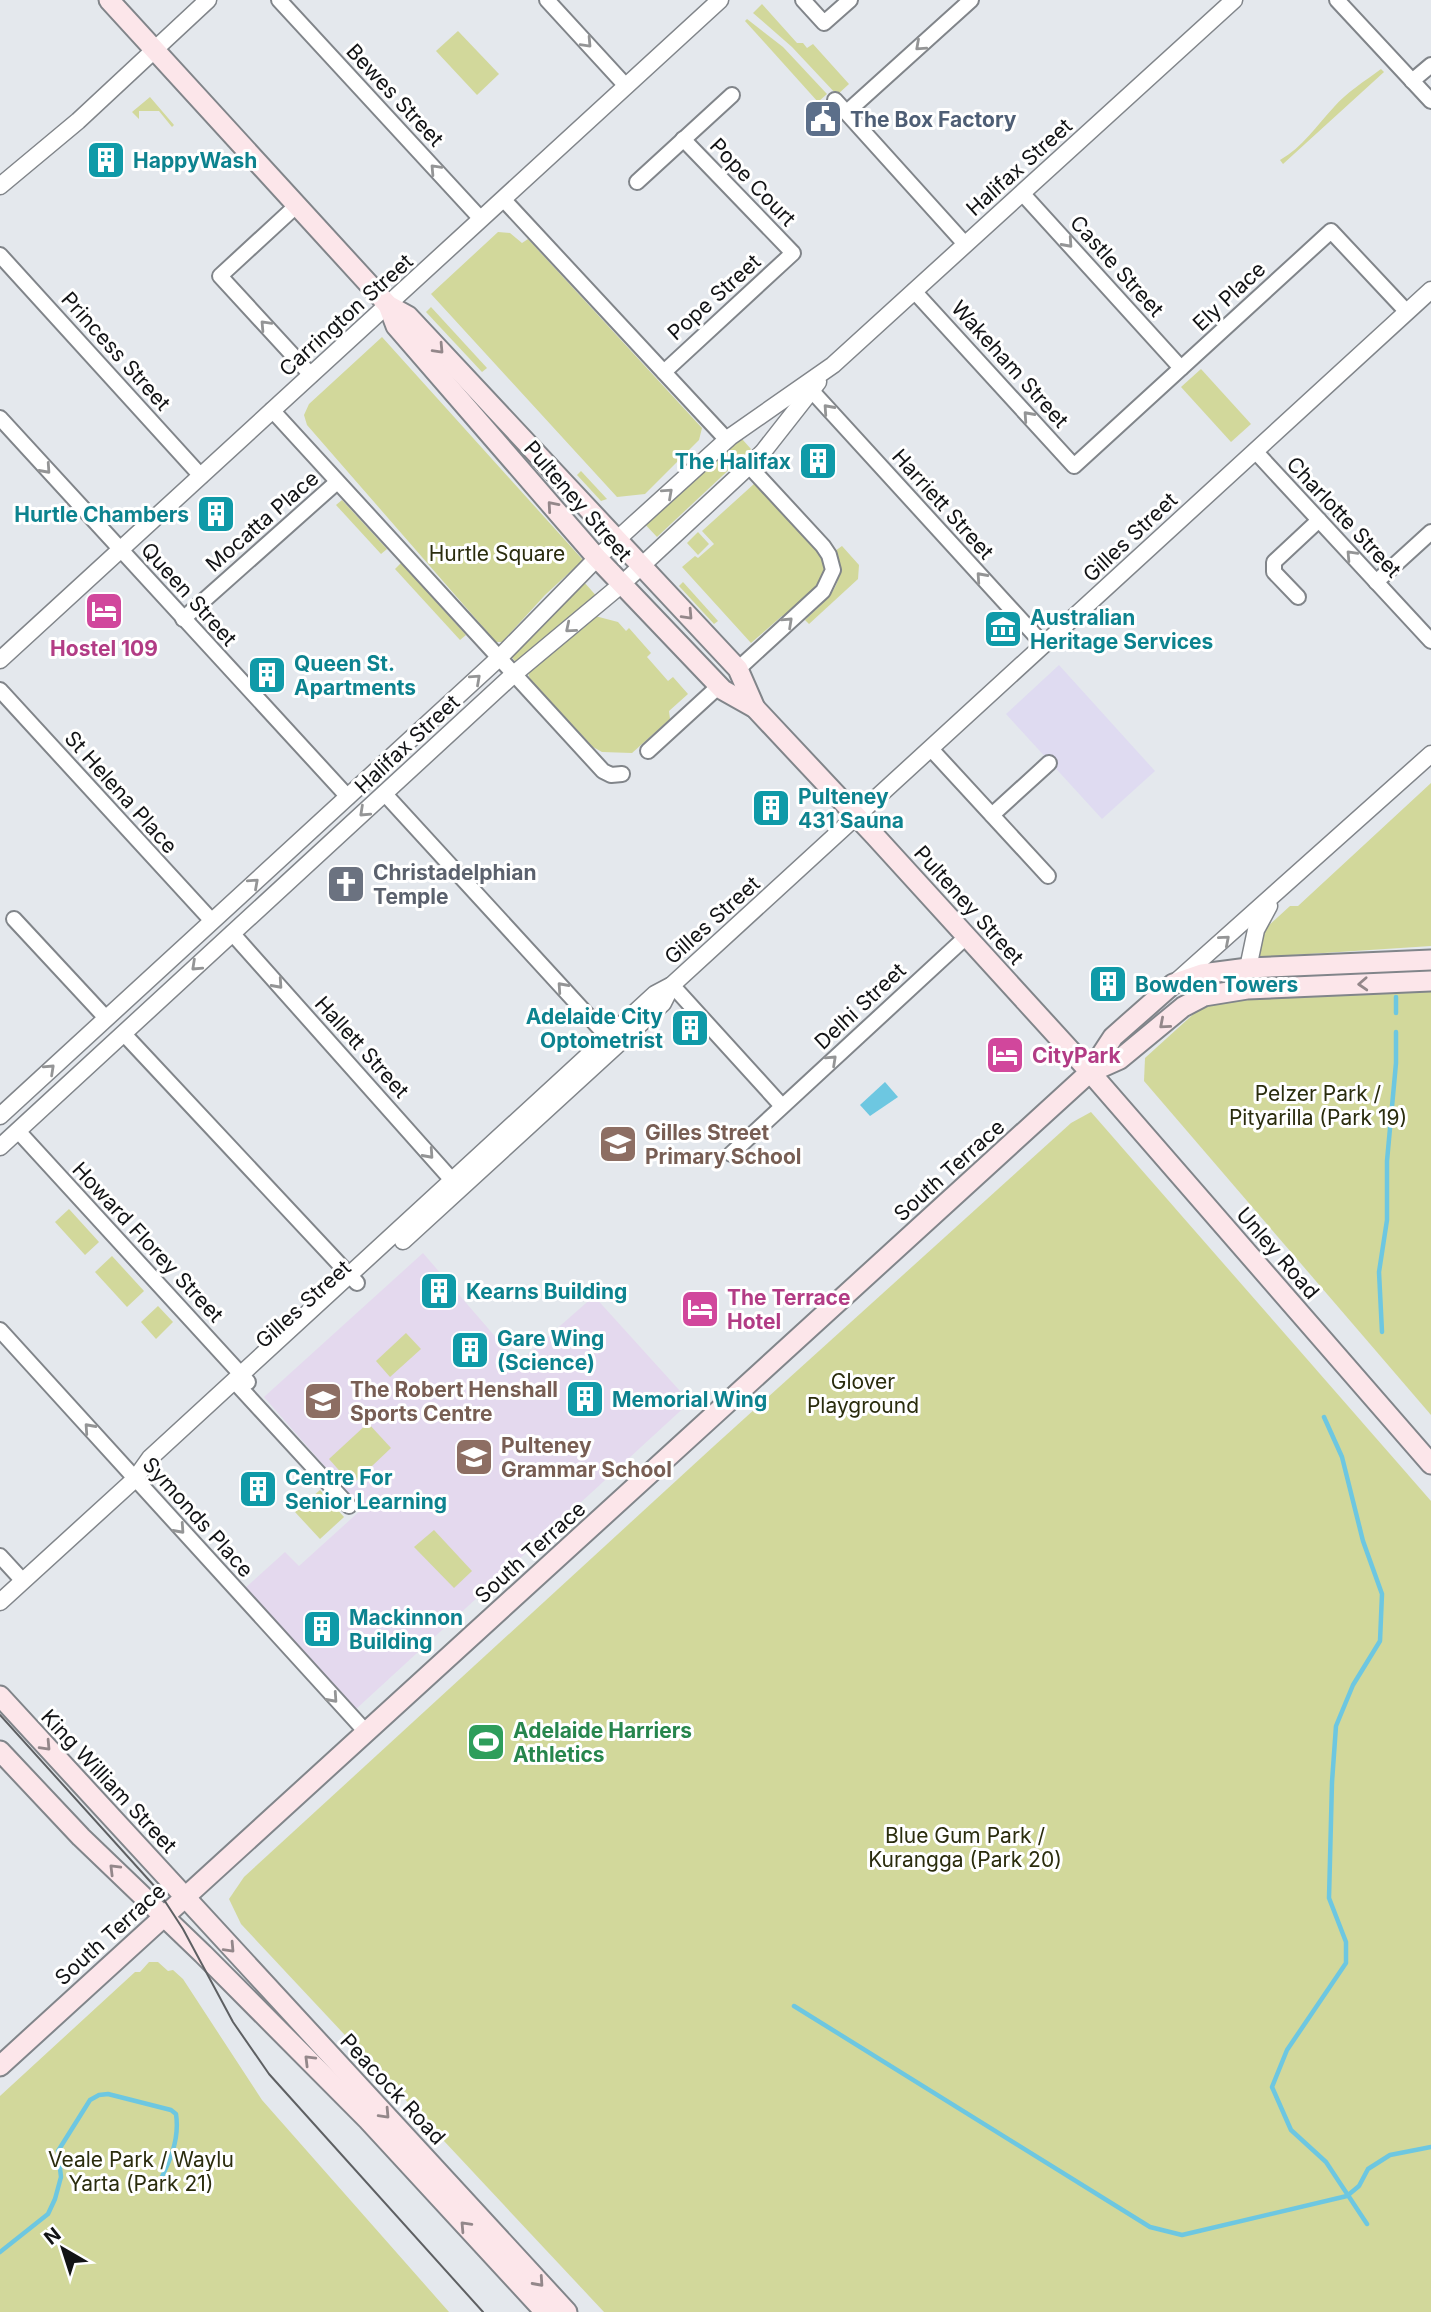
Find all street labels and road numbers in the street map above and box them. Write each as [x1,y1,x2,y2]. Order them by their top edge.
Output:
street label: Bewes Street [341,39,449,151]
street label: Halifax Street [961,113,1077,221]
street label: Pope Court [705,133,801,231]
street label: Castle Street [1065,210,1169,322]
street label: Carrington Street [274,248,418,381]
street label: Pope Street [662,249,766,345]
street label: Ely Place [1188,256,1270,336]
street label: Princess Street [56,287,176,415]
street label: Wakeham Street [946,295,1074,433]
street label: Pulteney Street [519,436,637,566]
street label: Harriett Street [887,444,999,564]
street label: Charlotte Street [1282,451,1406,583]
street label: Mocatta Place [201,465,323,577]
street label: Gilles Street [1078,487,1182,587]
street label: Queen Street [136,537,242,651]
street label: Halifax Street [350,689,464,799]
street label: St Helena Place [59,726,183,858]
street label: Pulteney Street [909,840,1029,970]
street label: Gilles Street [659,871,765,969]
street label: Delhi Street [809,958,911,1054]
street label: Hallett Street [310,991,414,1103]
street label: South Terrace [889,1114,1009,1226]
street label: Howard Florey Street [67,1157,229,1327]
street label: Unley Road [1231,1202,1325,1304]
street label: Gilles Street [250,1255,356,1353]
street label: Symonds Place [138,1452,258,1582]
street label: South Terrace [470,1496,590,1608]
street label: King William Street [36,1704,182,1858]
street label: South Terrace [50,1878,170,1990]
street label: Peacock Road [335,2028,451,2150]

